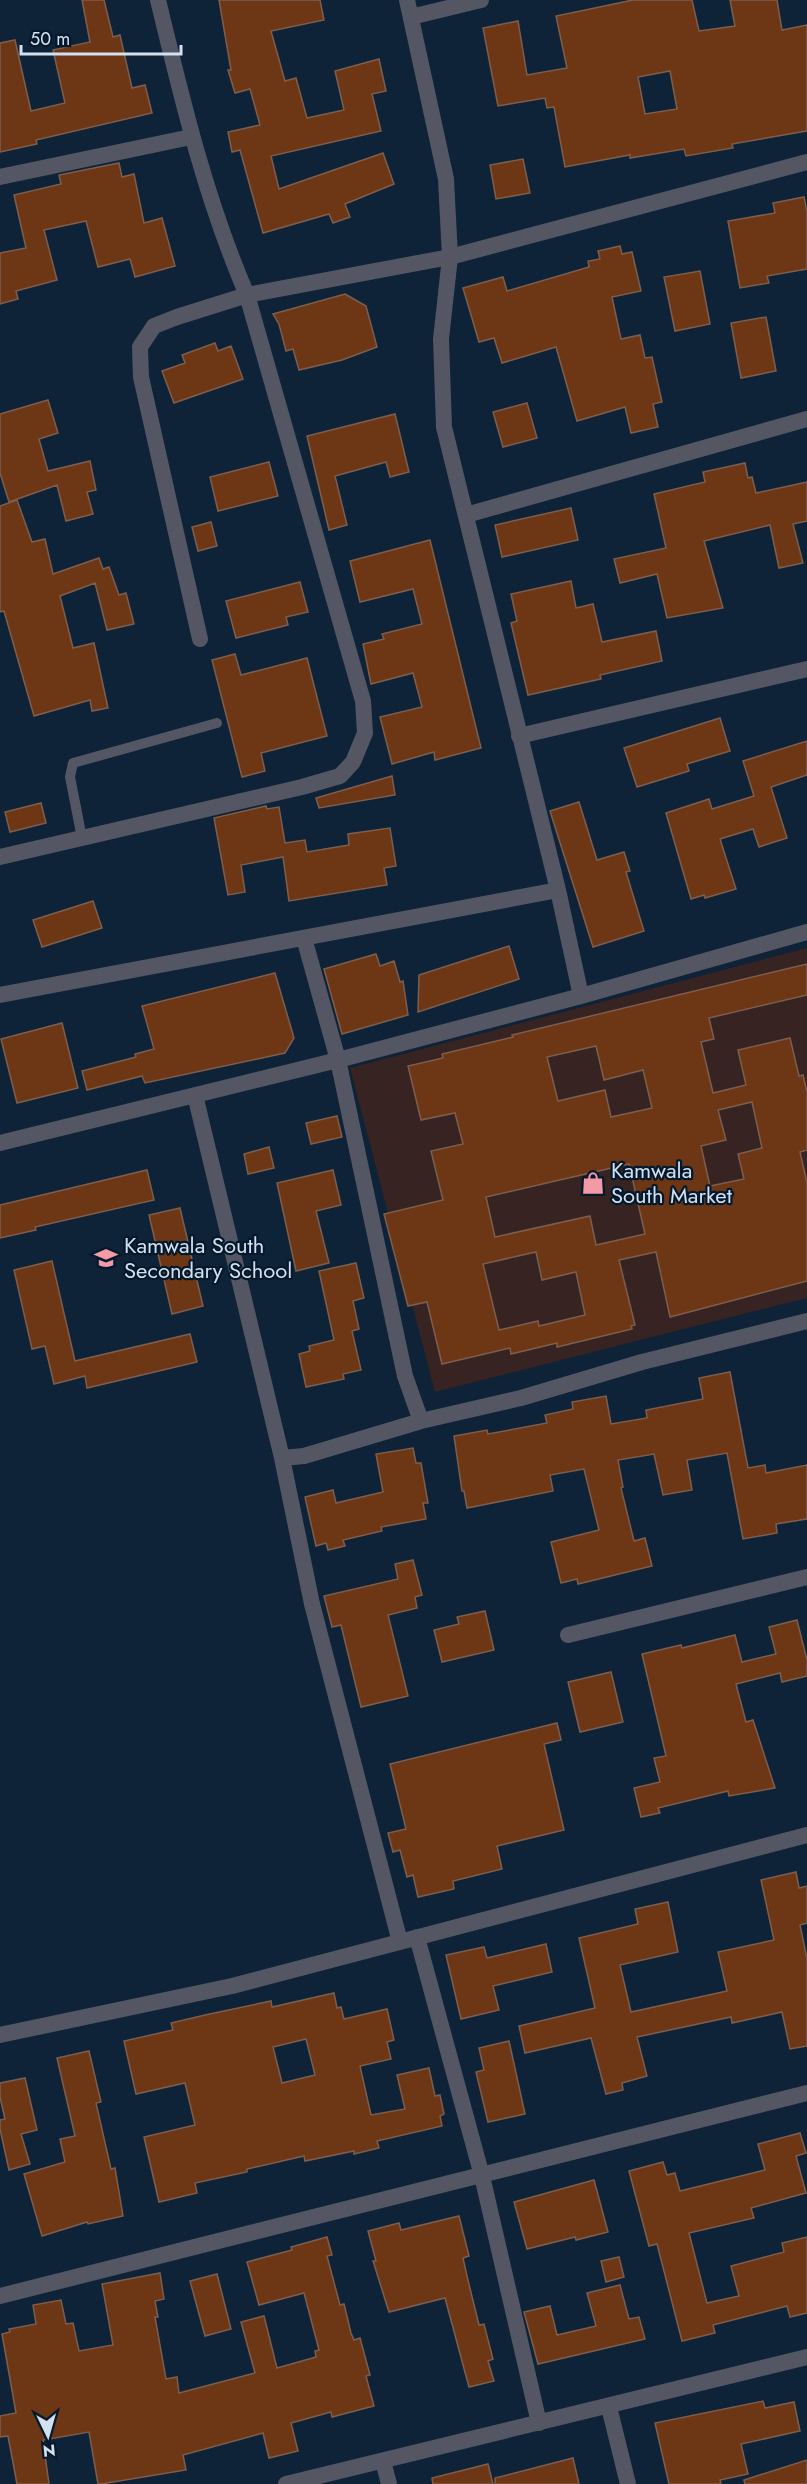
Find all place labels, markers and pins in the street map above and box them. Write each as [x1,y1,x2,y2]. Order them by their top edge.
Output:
place label: Kamwala South Market [611,1154,733,1211]
shop icon: Kamwala South Market [580,1170,606,1196]
place label: Kamwala South Secondary School [124,1229,292,1286]
school or university icon: Kamwala South Secondary School [93,1245,119,1271]

